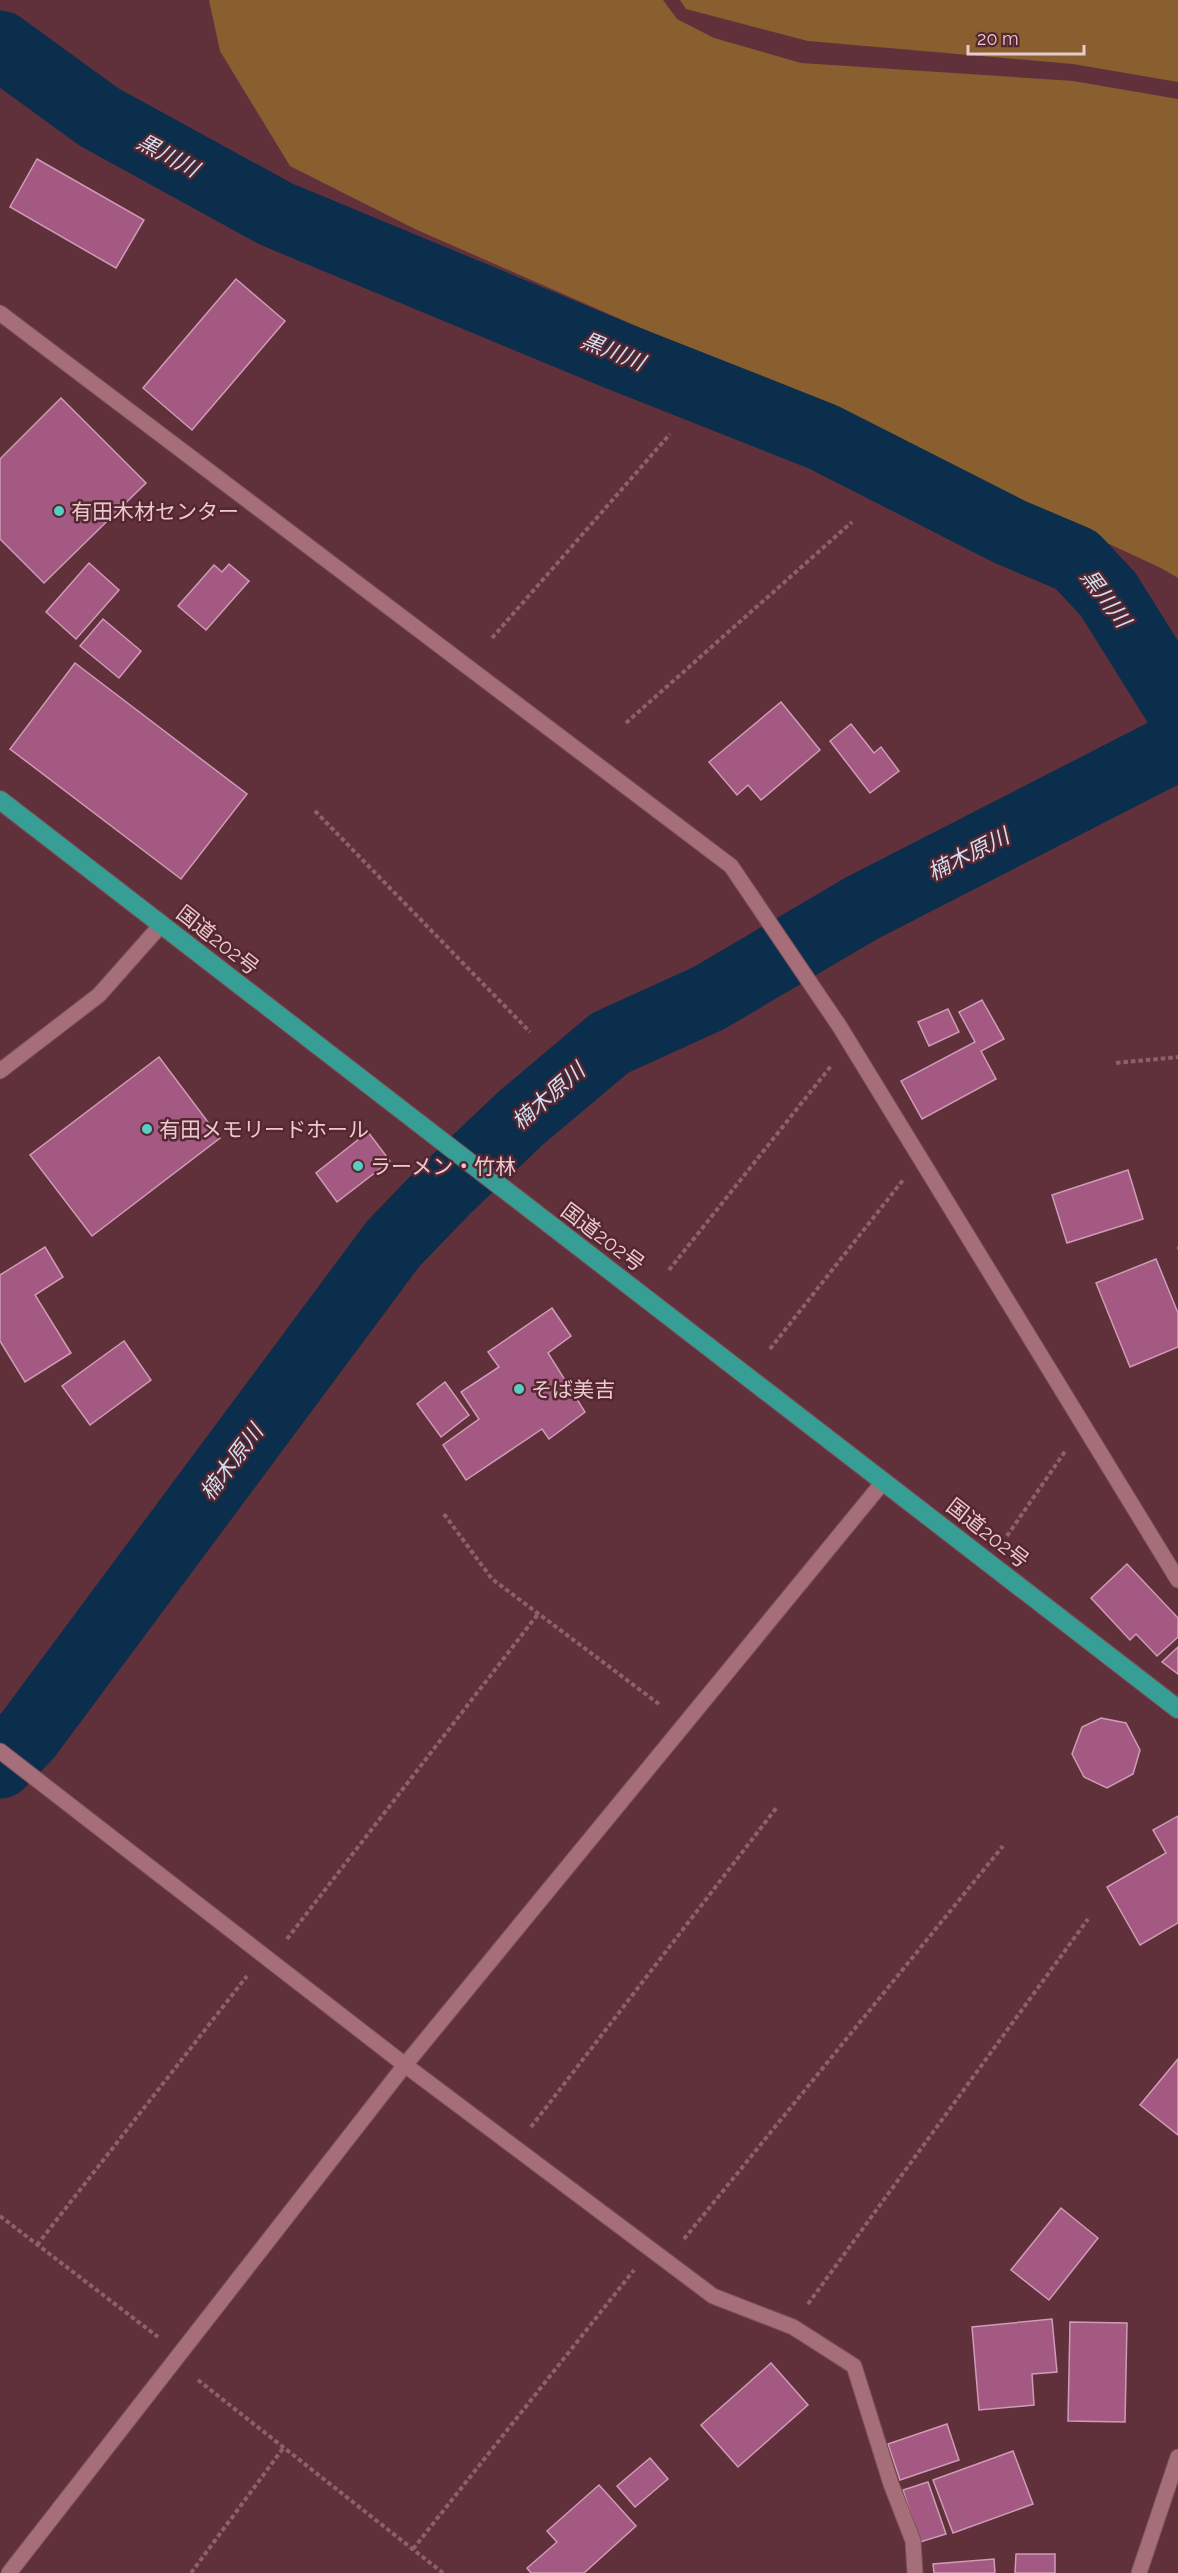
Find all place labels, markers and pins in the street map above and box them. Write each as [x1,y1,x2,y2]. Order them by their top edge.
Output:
place label: 有田木材センター [71,499,239,524]
marker: 有田木材センター [52,504,66,518]
place label: 有田メモリードホール [159,1117,369,1142]
marker: 有田メモリードホール [140,1122,154,1136]
place label: ラーメン・竹林 [370,1154,516,1179]
marker: ラーメン・竹林 [351,1159,365,1173]
place label: そば美吉 [531,1377,615,1402]
marker: そば美吉 [512,1382,526,1396]

